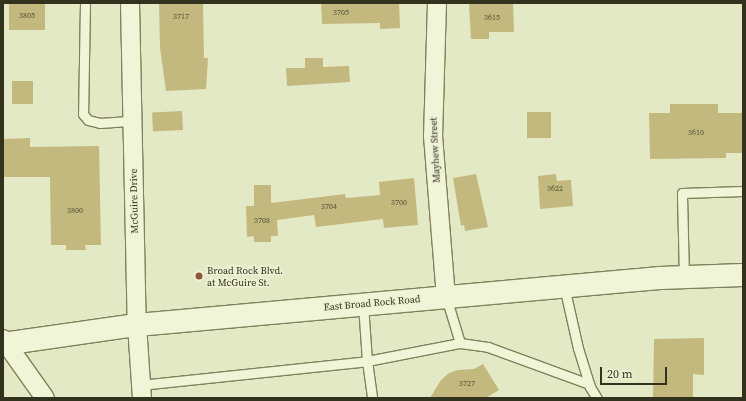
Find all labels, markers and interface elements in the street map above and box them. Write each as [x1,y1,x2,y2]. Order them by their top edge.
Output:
house number: 3705 [333,8,349,18]
house number: 3805 [19,11,35,21]
house number: 3717 [173,12,189,22]
house number: 3615 [484,13,500,23]
street label: Mayhew Street [427,117,443,183]
house number: 3610 [688,128,704,138]
street label: McGuire Drive [127,168,141,234]
house number: 3622 [547,184,563,194]
house number: 3700 [391,198,407,208]
house number: 3704 [321,202,337,212]
house number: 3800 [67,206,83,216]
house number: 3708 [254,216,270,226]
place label: Broad Rock Blvd. at McGuire St. [207,264,283,288]
marker: Broad Rock Blvd. at McGuire St. [194,271,204,281]
street label: East Broad Rock Road [323,293,421,313]
scale bar [602,359,669,385]
text: 20 m [607,366,633,382]
house number: 3727 [459,379,475,389]

